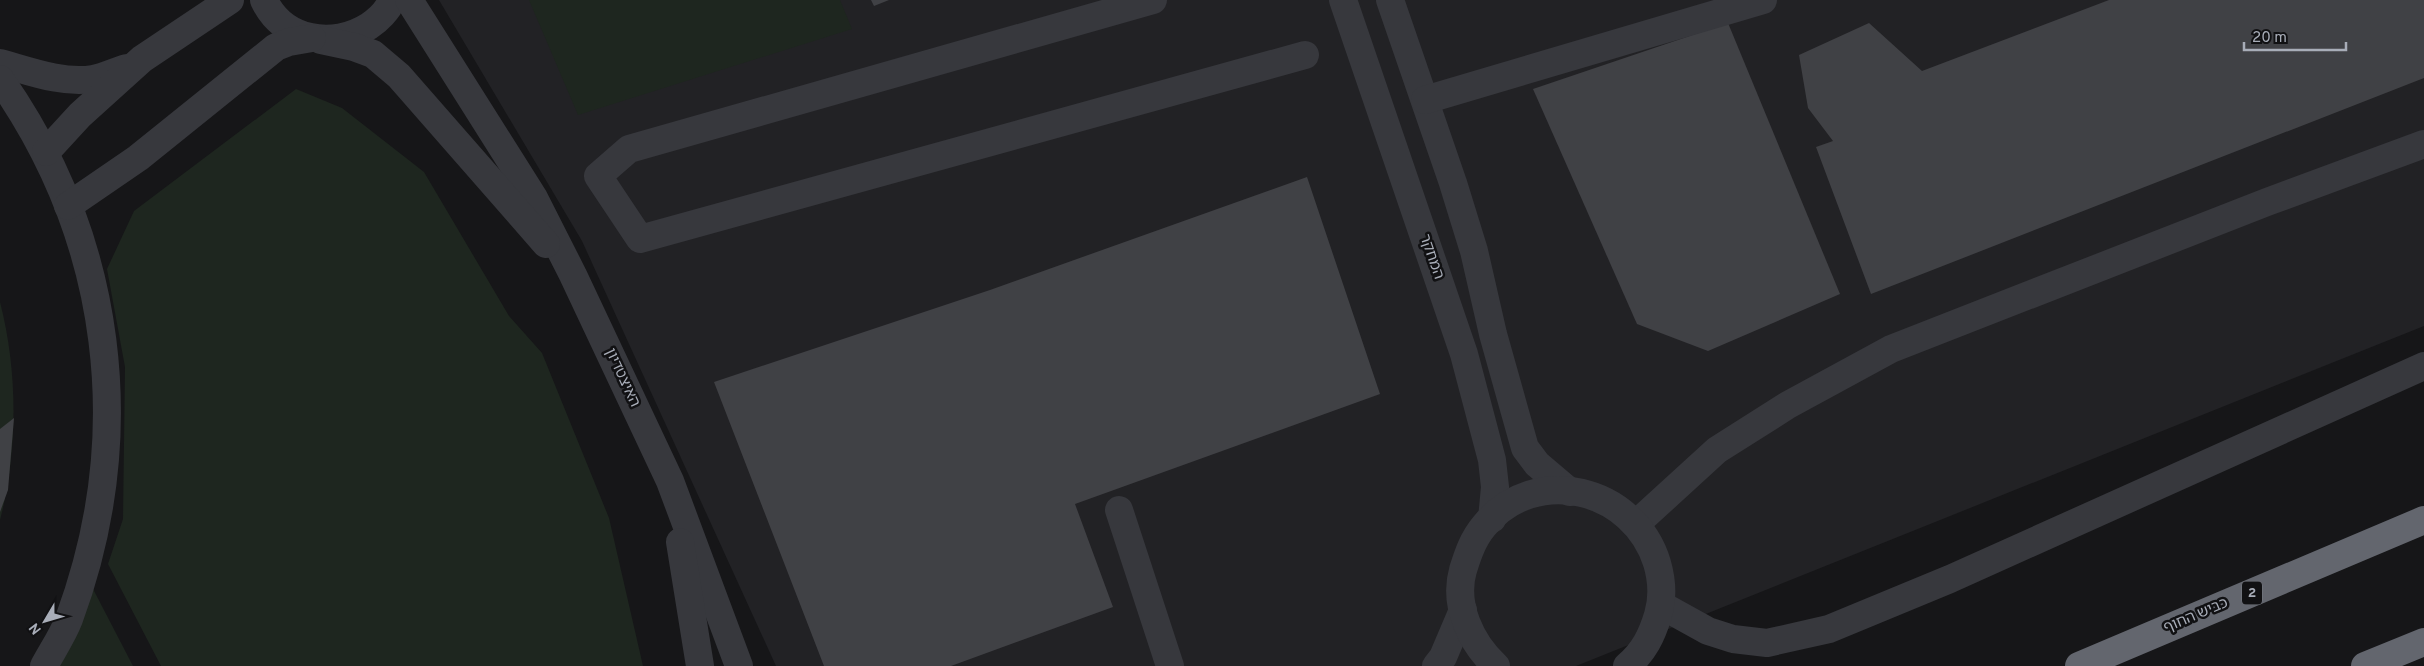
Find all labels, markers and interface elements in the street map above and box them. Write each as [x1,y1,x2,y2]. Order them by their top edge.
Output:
scale bar [2244,20,2346,52]
text: 20 m [2252,29,2287,48]
street label: המחקר [1414,232,1448,282]
street label: האיצטדיון [600,346,644,410]
road number: 2 [2242,582,2262,604]
street label: כביש החוף [2161,594,2231,638]
north arrow [20,596,70,646]
text: N [26,619,46,637]

